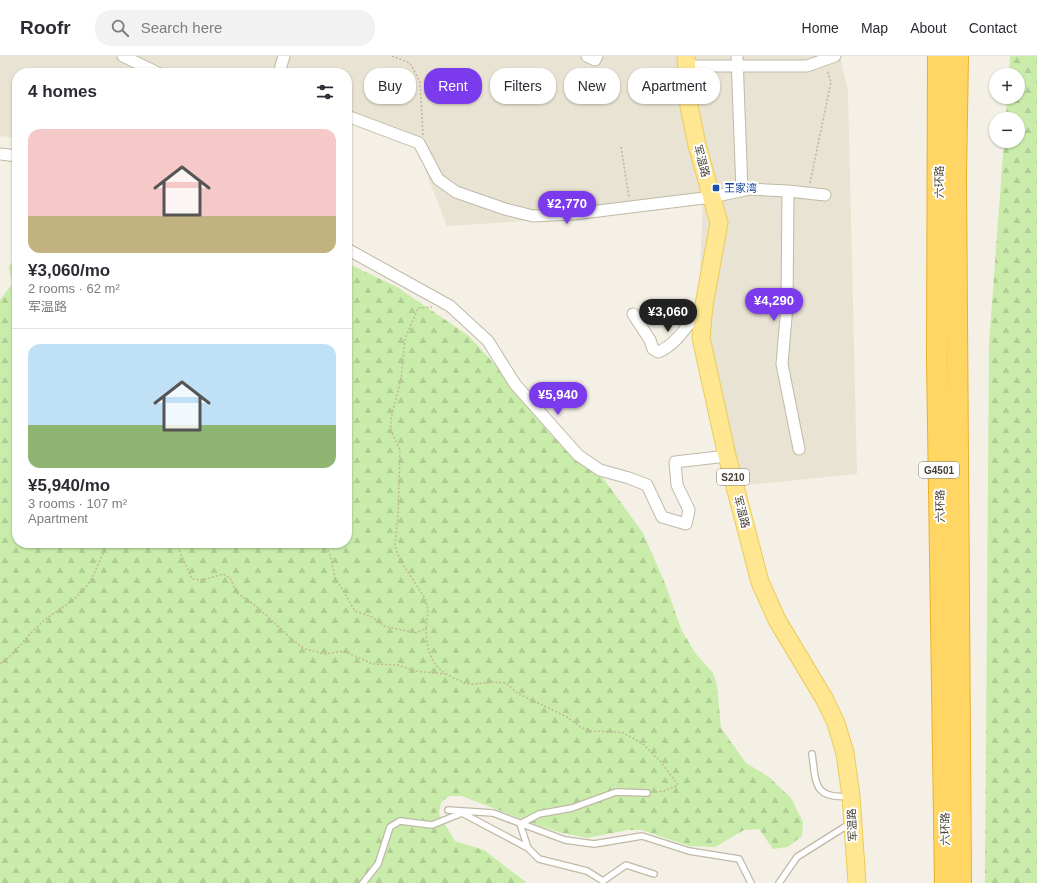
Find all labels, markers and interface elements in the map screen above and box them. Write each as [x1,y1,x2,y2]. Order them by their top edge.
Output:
search box [95,10,375,46]
text: Roofr [20,17,71,38]
icon: search [109,17,131,39]
text: Search here [141,19,222,36]
text: Home [802,20,839,36]
text: Map [861,20,888,36]
text: About [910,20,947,36]
text: Contact [969,20,1017,36]
chip: Buy [364,68,416,104]
chip: Rent [424,68,482,104]
chip: Filters [490,68,556,104]
chip: New [564,68,620,104]
chip: Apartment [628,68,720,104]
map controls [989,68,1025,148]
button: + [989,68,1025,104]
icon: filters [314,81,336,103]
text: 4 homes [28,82,97,101]
button: − [989,112,1025,148]
street label: 军温路 [692,144,712,178]
icon: home [146,155,218,227]
street label: 六环路 [933,166,945,199]
place label: 王家湾 [724,182,757,194]
marker: 王家湾 [711,183,721,193]
pin: ¥2,770 [534,191,600,225]
text: ¥2,770 [547,196,587,211]
text: ¥3,060/mo [28,261,110,280]
text: 2 rooms · 62 m² [28,281,120,296]
pin: ¥4,290 [741,288,807,322]
text: ¥4,290 [754,293,794,308]
text: 军温路 [28,299,67,314]
pin: ¥3,060 [635,299,701,333]
text: ¥3,060 [648,304,688,319]
icon: home [146,370,218,442]
pin: ¥5,940 [525,382,591,416]
text: ¥5,940 [538,387,578,402]
road number: G4501 [919,462,959,478]
road number: S210 [717,469,749,485]
text: ¥5,940/mo [28,476,110,495]
street label: 六环路 [934,489,946,523]
street label: 军温路 [732,495,752,529]
text: 3 rooms · 107 m² [28,496,127,511]
text: Apartment [28,511,88,526]
street label: 军温路 [845,808,859,842]
street label: 六环路 [939,812,951,846]

